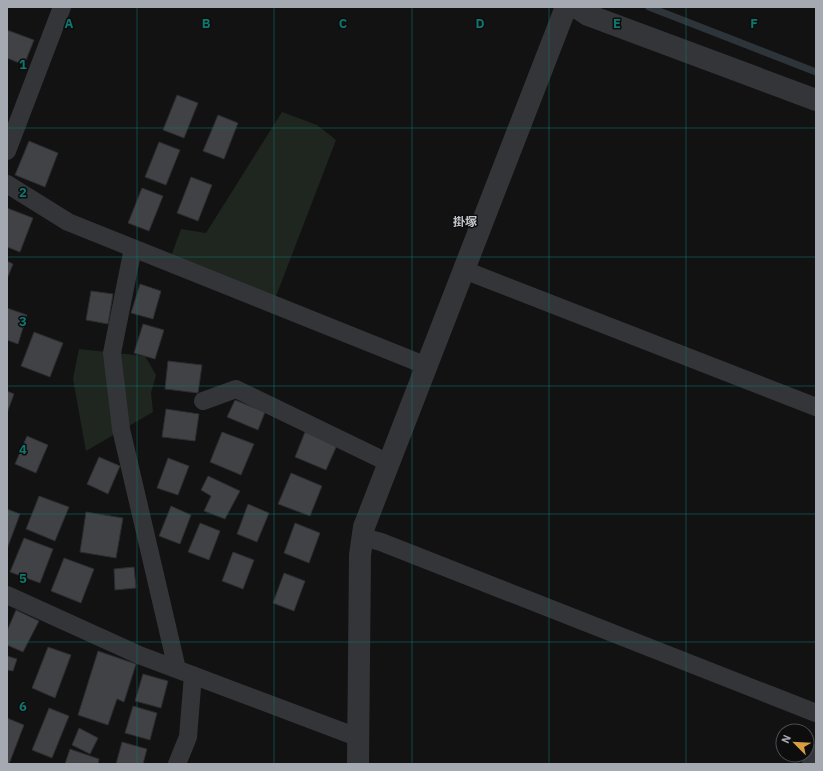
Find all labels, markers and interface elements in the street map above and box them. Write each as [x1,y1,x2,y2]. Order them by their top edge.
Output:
text: A [65,15,74,32]
text: B [202,15,211,32]
text: C [339,15,348,32]
text: D [475,15,485,32]
text: E [613,15,621,32]
text: F [750,15,758,32]
text: 1 [19,56,27,73]
text: 2 [19,184,27,201]
district label: 掛塚 [453,214,477,229]
text: 3 [19,313,27,330]
text: 4 [19,441,27,458]
text: 5 [19,570,27,587]
text: 6 [19,698,27,715]
north arrow [775,723,815,763]
text: N [778,732,794,745]

